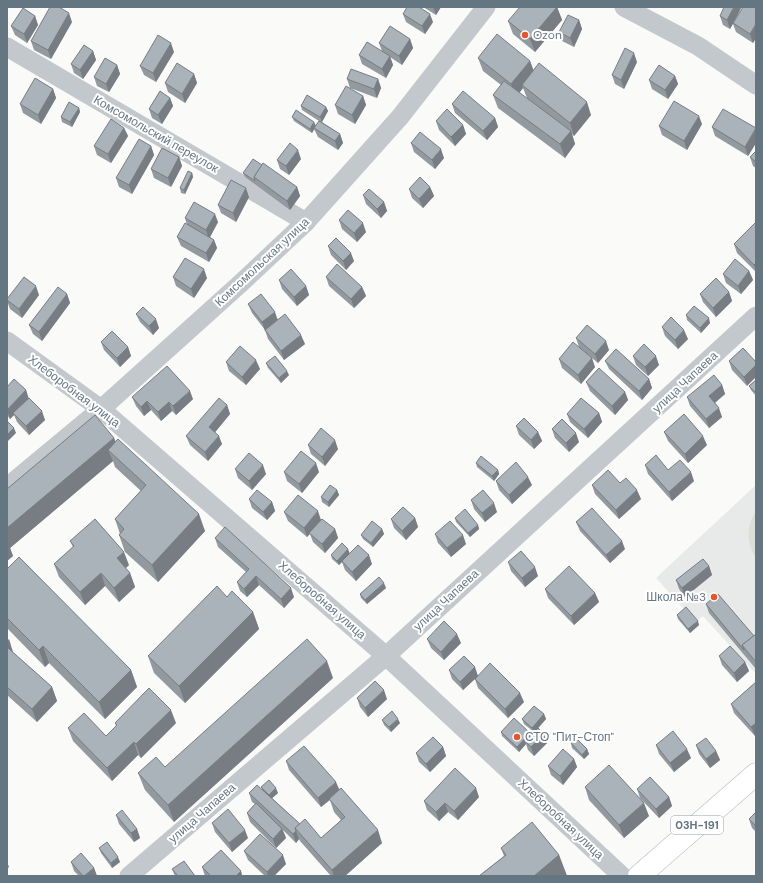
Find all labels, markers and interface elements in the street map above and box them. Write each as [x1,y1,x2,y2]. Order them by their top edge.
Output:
place label: Ozon [533,27,562,43]
marker: Ozon [520,30,530,40]
street label: Комсомольский переулок [91,92,222,177]
street label: Комсомольская улица [211,214,313,310]
street label: улица Чапаева [649,347,721,416]
street label: Хлеборобная улица [25,351,124,431]
street label: Хлеборобная улица [275,557,369,643]
street label: улица Чапаева [410,565,482,634]
place label: Школа №3 [646,589,706,605]
marker: Школа №3 [709,592,719,602]
place label: СТО "Пит-Стоп" [525,729,615,745]
marker: СТО "Пит-Стоп" [512,732,522,742]
street label: Хлеборобная улица [515,775,607,863]
street label: улица Чапаева [165,779,239,846]
road number: 03Н-191 [671,816,723,834]

